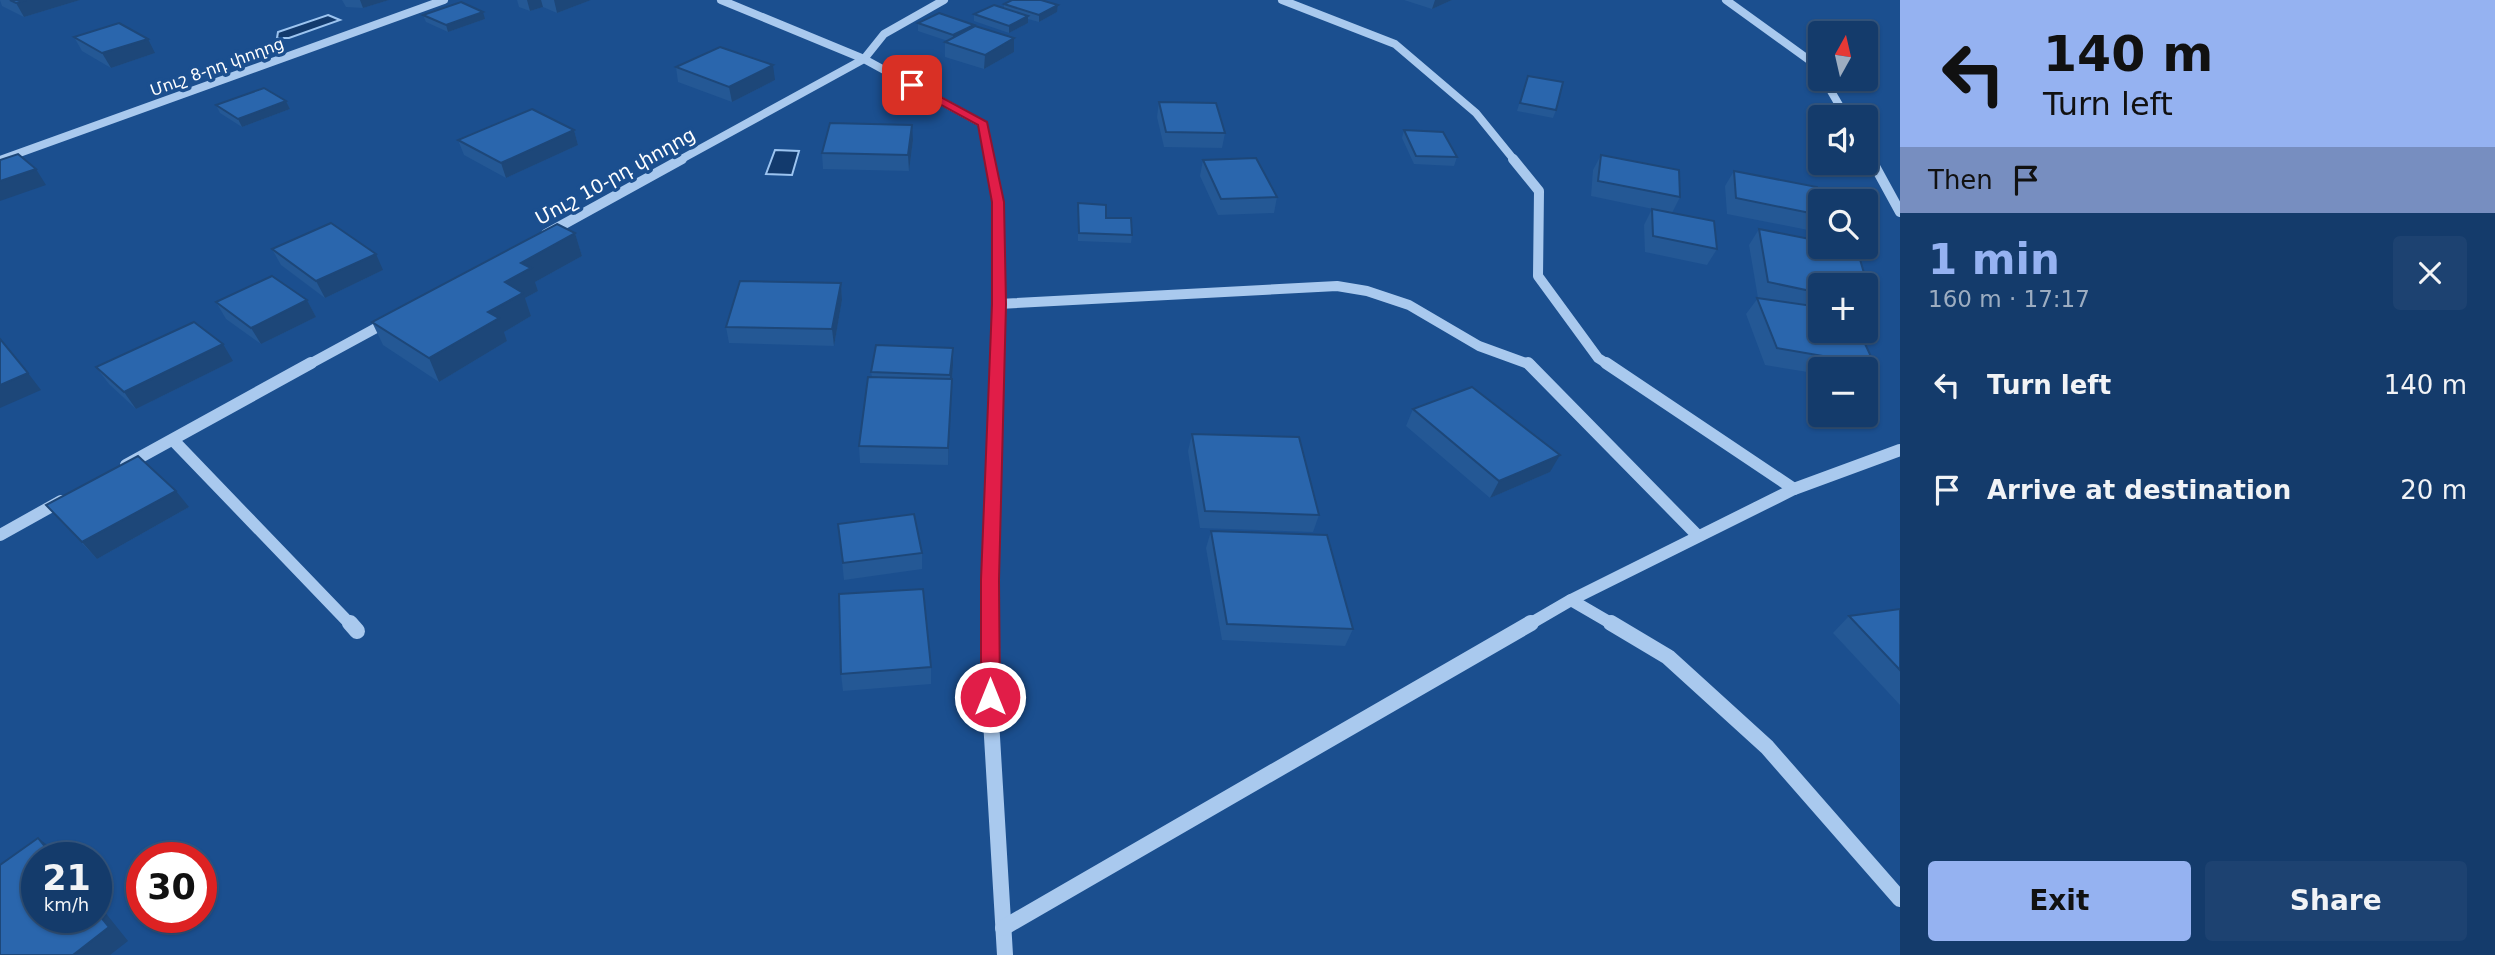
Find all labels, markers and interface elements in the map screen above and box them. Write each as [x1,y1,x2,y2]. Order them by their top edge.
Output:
north arrow [1808,21,1878,91]
map controls [1808,21,1878,427]
text: 140 m [2043,26,2213,83]
icon: left [1928,28,2019,119]
street label: Մուշ 8-րդ փողոց [148,34,286,100]
pin [882,55,942,115]
icon: arrive [893,66,931,104]
text: Turn left [2043,85,2173,123]
button: sound [1808,105,1878,175]
street label: Մուշ 10-րդ փողոց [531,123,699,229]
icon: arrive [2007,161,2045,199]
text: Then [1928,165,1993,195]
button: search [1808,189,1878,259]
text: 1 min [1928,235,2060,284]
button: close [2393,236,2467,310]
button: + [1808,273,1878,343]
text: 160 m · 17:17 [1928,286,2090,312]
button: − [1808,357,1878,427]
icon: left [1928,366,1966,404]
text: Turn left [1987,370,2111,400]
text: 140 m [2384,370,2467,400]
icon: arrive [1928,471,1966,509]
text: Arrive at destination [1987,475,2291,505]
text: 20 m [2400,475,2467,505]
position arrow [953,660,1027,734]
speed limit sign: 30 [126,842,217,933]
text: 21 [42,858,91,898]
button: Exit [1928,861,2191,941]
button: Share [2205,861,2467,941]
text: km/h [44,894,89,915]

